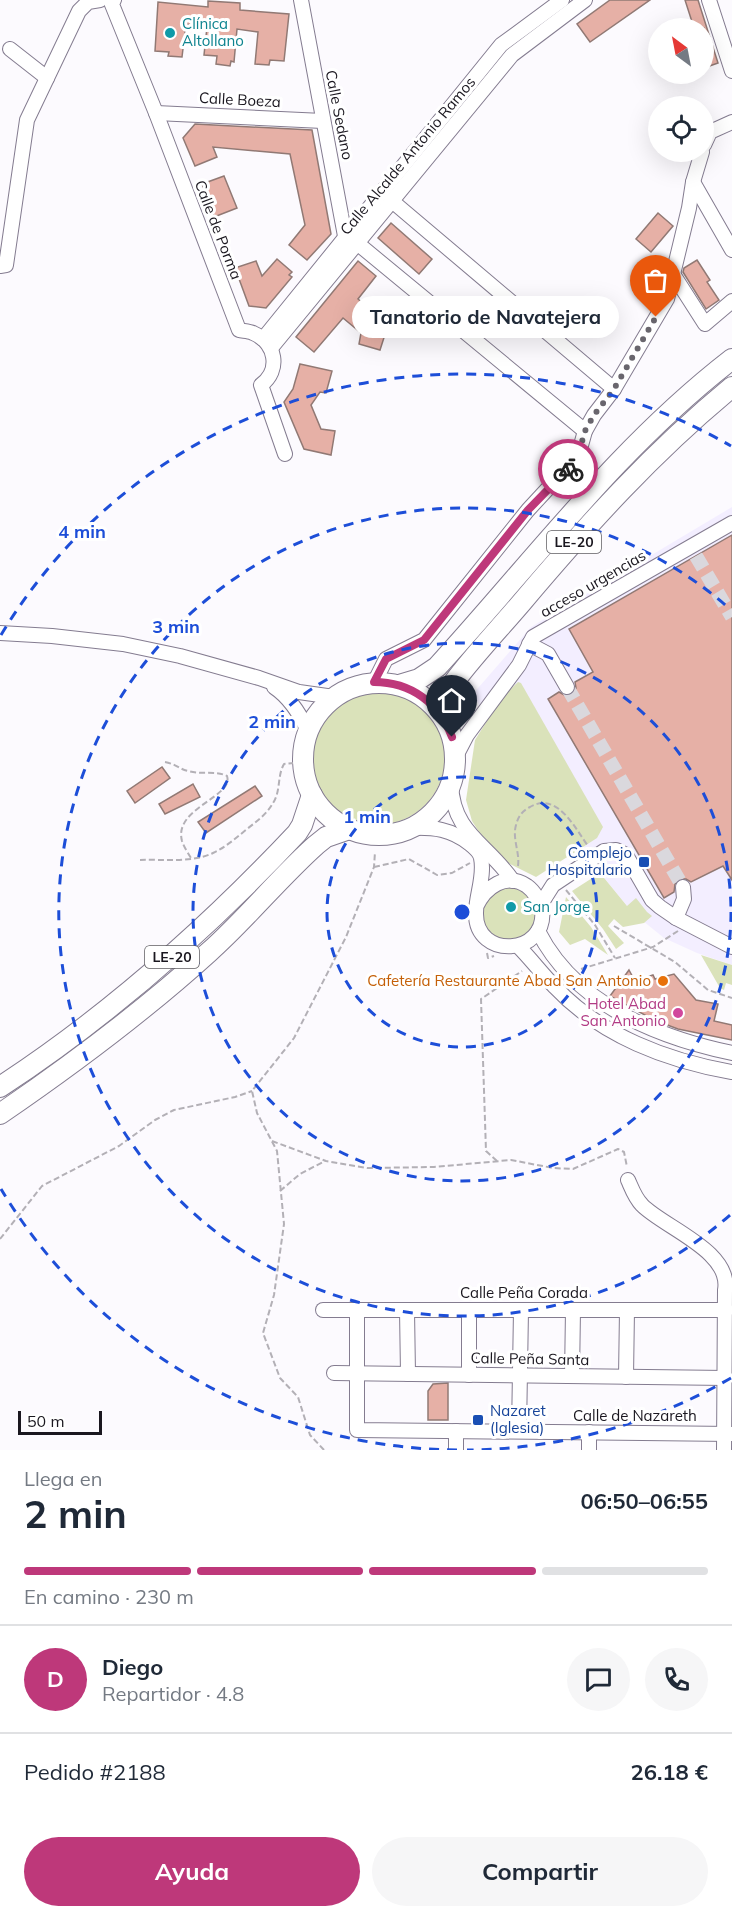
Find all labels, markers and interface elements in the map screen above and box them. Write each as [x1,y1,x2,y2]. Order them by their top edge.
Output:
place label: Clínica Altollano [182,14,244,50]
north arrow [648,18,714,84]
map controls [648,18,714,162]
marker: Clínica Altollano [163,26,177,40]
street label: Calle Sedano [321,68,358,161]
street label: Calle Alcalde Antonio Ramos [336,73,479,239]
street label: Calle Boeza [199,88,281,111]
button: locate [648,96,714,162]
street label: Calle de Porma [191,177,246,282]
pin [630,255,681,317]
icon: bag [639,264,672,297]
callout: Tanatorio de Navatejera [353,296,620,338]
text: Tanatorio de Navatejera [370,304,601,329]
courier [538,439,598,499]
icon: bike [552,453,585,486]
text: 4 min [58,520,106,543]
road number: LE-20 [547,531,601,553]
street label: acceso urgencias [536,546,649,622]
text: 3 min [152,615,200,638]
pin [426,675,477,737]
icon: home [435,684,468,717]
text: 2 min [248,710,296,733]
text: 1 min [343,805,391,828]
place label: Complejo Hospitalario [548,843,632,879]
marker: Complejo Hospitalario [637,855,651,869]
place label: San Jorge [523,897,590,916]
marker: San Jorge [504,900,518,914]
centre of rings [452,902,472,922]
road number: LE-20 [145,946,199,968]
place label: Cafetería Restaurante Abad San Antonio [367,971,651,990]
marker: Cafetería Restaurante Abad San Antonio [656,974,670,988]
place label: Hotel Abad San Antonio [580,994,666,1030]
marker: Hotel Abad San Antonio [671,1006,685,1020]
street label: Calle Peña Corada [460,1283,588,1302]
street label: Calle Peña Santa [470,1348,590,1369]
place label: Nazaret (Iglesia) [490,1401,546,1437]
street label: Calle de Nazareth [573,1406,697,1425]
scale bar [18,1408,102,1436]
text: 50 m [27,1411,64,1431]
marker: Nazaret (Iglesia) [471,1413,485,1427]
text: Llega en [24,1466,102,1491]
text: 06:50–06:55 [580,1487,708,1515]
text: 2 min [24,1489,127,1538]
text: En camino · 230 m [24,1584,194,1609]
button: chat [567,1648,630,1711]
button: phone [645,1648,708,1711]
text: Diego [102,1653,163,1681]
text: D [47,1665,64,1693]
text: Repartidor · 4.8 [102,1681,244,1706]
text: Pedido #2188 [24,1758,166,1786]
text: 26.18 € [631,1758,708,1786]
button: Ayuda [24,1837,360,1906]
button: Compartir [372,1837,708,1906]

